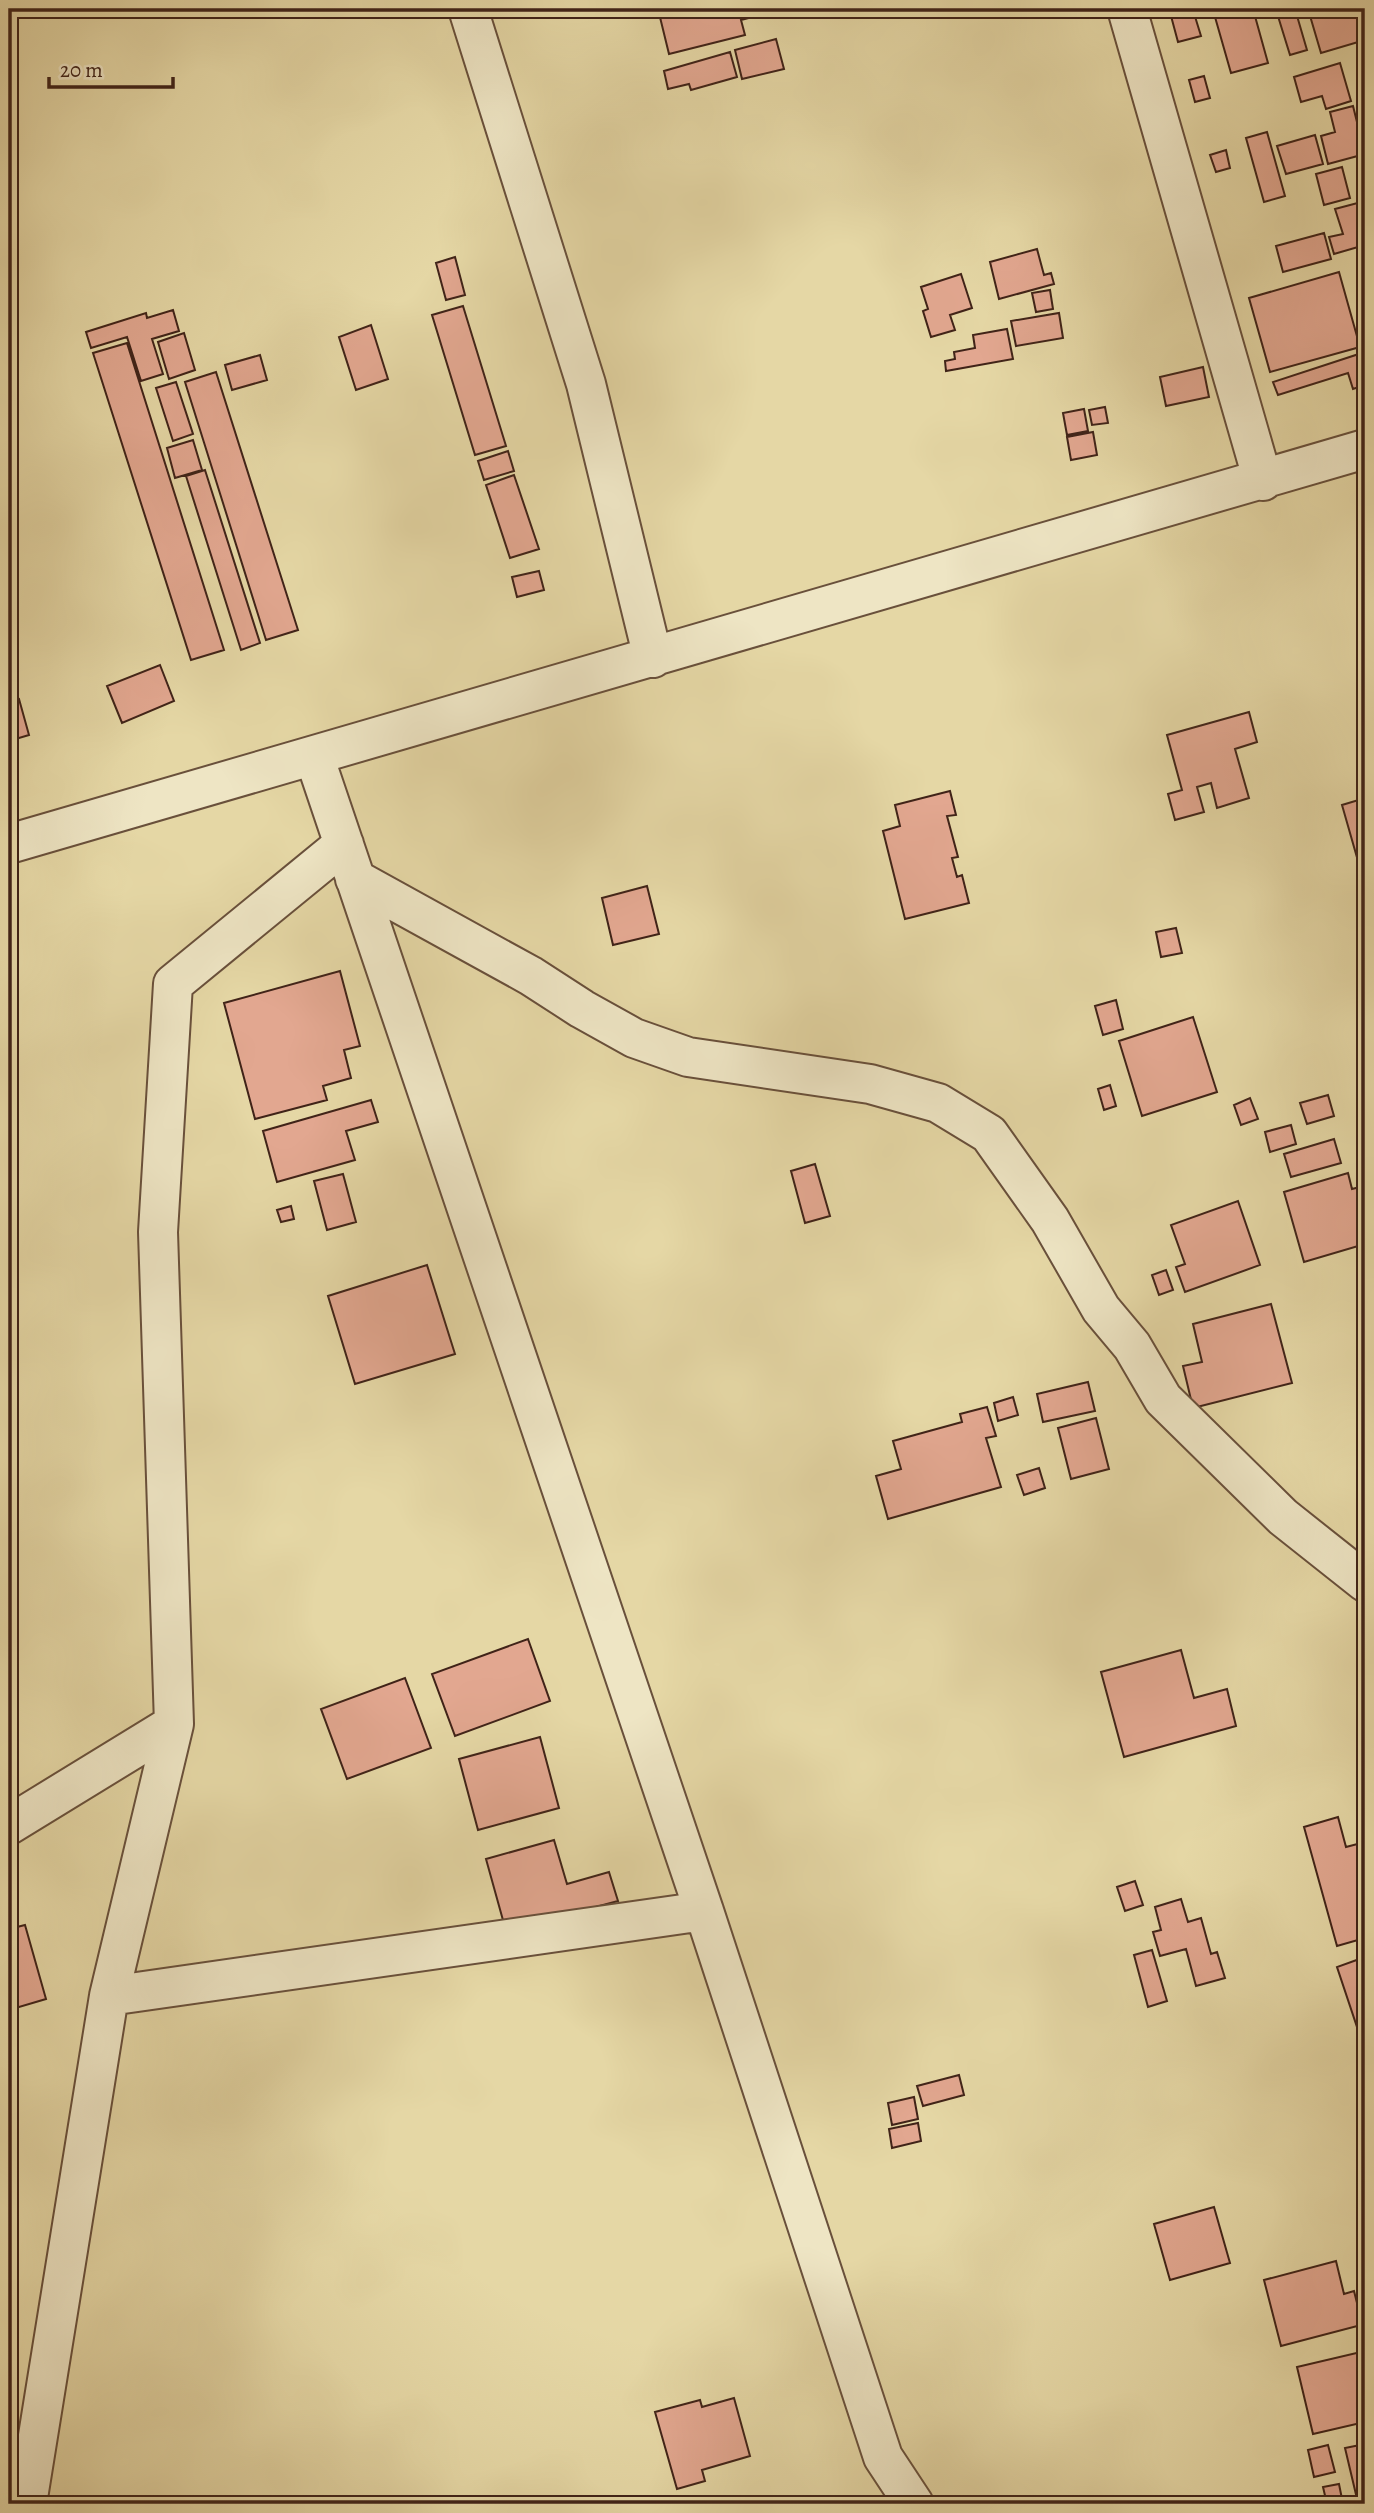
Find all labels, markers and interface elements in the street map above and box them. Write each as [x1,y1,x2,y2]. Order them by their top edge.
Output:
scale bar [49,46,173,90]
text: 20 m [60,56,103,84]

